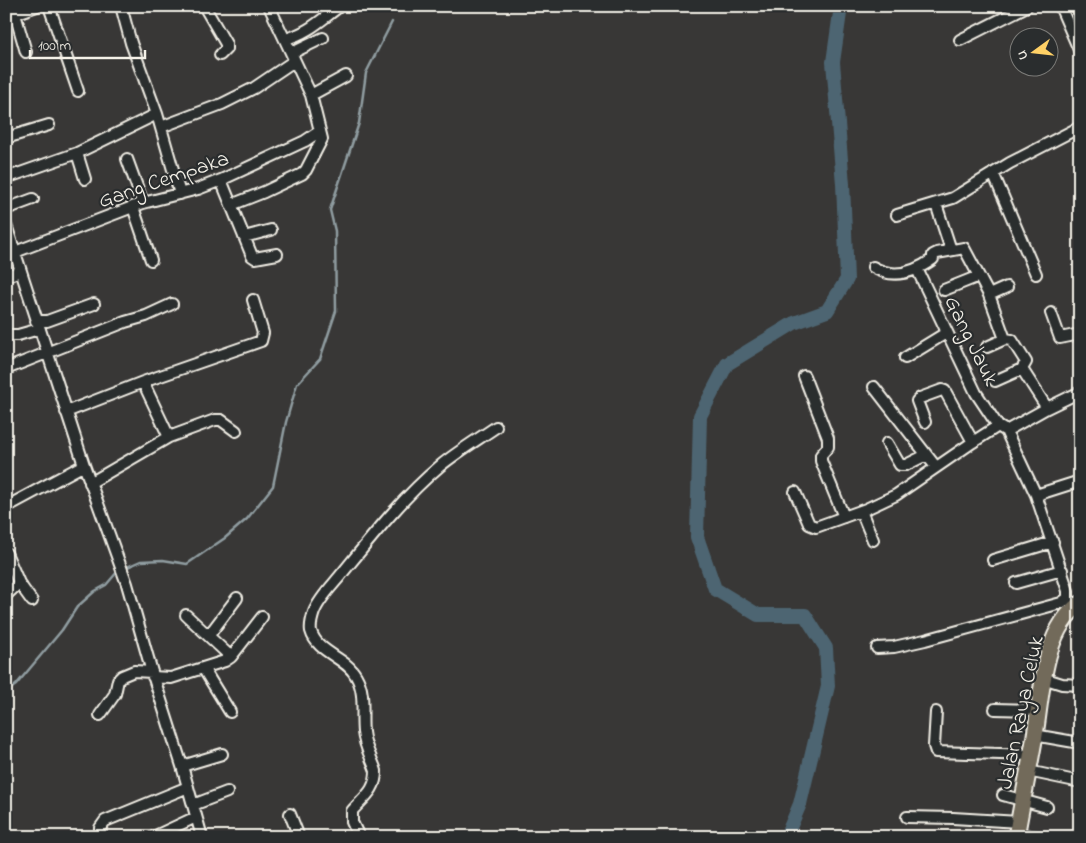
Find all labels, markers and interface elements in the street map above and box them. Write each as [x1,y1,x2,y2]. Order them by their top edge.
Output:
scale bar [30,28,145,60]
north arrow [1008,28,1058,78]
text: 100 m [38,35,71,57]
text: U [1012,48,1034,62]
street label: Gang Cempaka [94,144,234,219]
street label: Gang Jauk [934,291,1006,393]
street label: Jalan Raya Celuk [990,633,1055,792]

